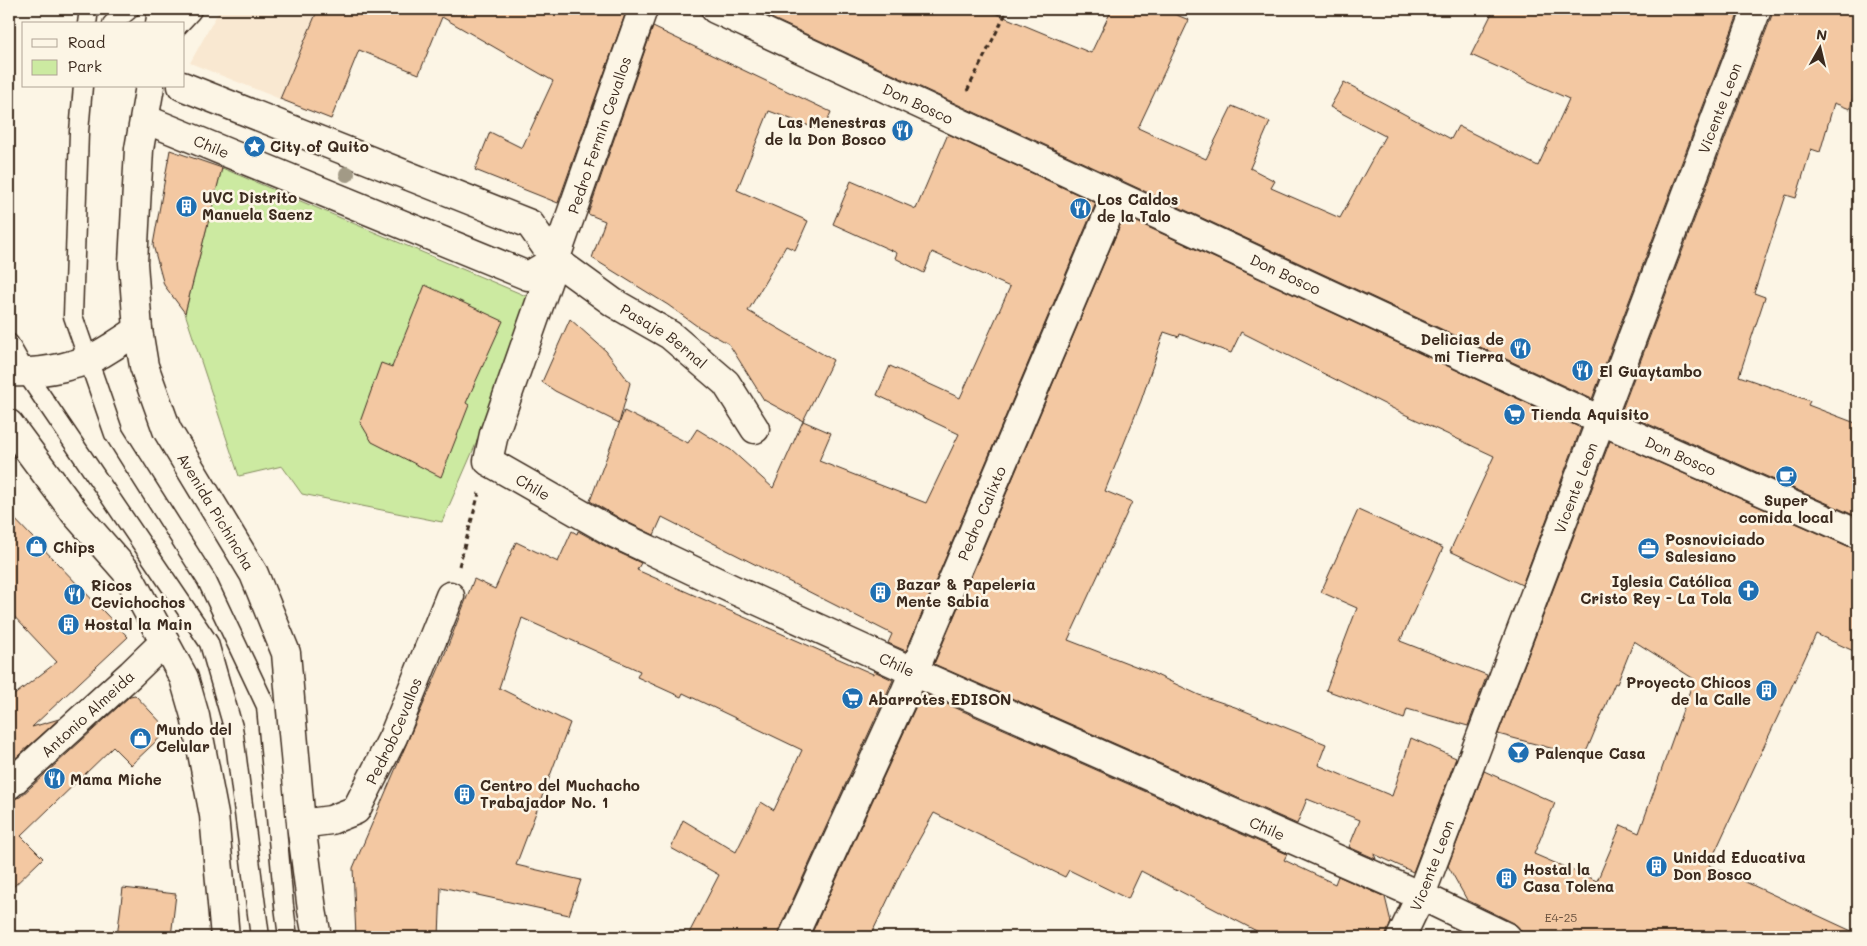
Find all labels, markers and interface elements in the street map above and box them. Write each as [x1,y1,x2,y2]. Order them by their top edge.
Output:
legend [22,22,185,88]
north arrow [1794,22,1844,72]
text: N [1815,24,1828,45]
text: Road [68,32,105,52]
street label: Pedro Fermin Cevallos [563,54,635,216]
text: Park [68,56,102,76]
street label: Vicente Leon [1693,60,1746,157]
street label: Don Bosco [880,78,957,128]
place label: Las Menestras de la Don Bosco [765,112,886,149]
restaurant icon: Las Menestras de la Don Bosco [890,119,914,143]
street label: Chile [191,130,232,163]
place icon: City of Quito [242,134,266,158]
place label: City of Quito [270,136,369,156]
place label: UVC Distrito Manuela Saenz [202,187,313,224]
place label: Los Caldos de la Talo [1097,189,1178,226]
building icon: UVC Distrito Manuela Saenz [174,194,198,218]
restaurant icon: Los Caldos de la Talo [1069,196,1093,220]
street label: Don Bosco [1247,249,1324,299]
street label: Pasaje Bernal [617,299,712,373]
place label: Delicias de mi Tierra [1421,329,1504,366]
restaurant icon: Delicias de mi Tierra [1508,336,1532,360]
restaurant icon: El Guaytambo [1571,359,1595,383]
place label: El Guaytambo [1599,361,1702,381]
supermarket icon: Tienda Aquisito [1503,402,1527,426]
place label: Tienda Aquisito [1531,404,1649,424]
street label: Don Bosco [1642,431,1719,480]
street label: Vicente Leon [1549,439,1602,536]
street label: Avenida Pichincha [173,449,259,574]
street label: Pedro Calixto [952,463,1010,563]
cafe icon: Super comida local [1774,465,1798,489]
street label: Chile [512,469,554,505]
place label: Super comida local [1739,490,1833,527]
place label: Posnoviciado Salesiano [1665,529,1765,566]
shop icon: Chips [25,535,49,559]
office icon: Posnoviciado Salesiano [1637,536,1661,560]
place label: Chips [53,537,95,557]
place label: Iglesia Católica Cristo Rey - La Tola [1580,571,1732,608]
place label: Bazar & Papeleria Mente Sabia [896,574,1036,611]
place label: Ricos Cevichochos [91,575,185,612]
church icon: Iglesia Católica Cristo Rey - La Tola [1736,578,1760,602]
building icon: Bazar & Papeleria Mente Sabia [868,581,892,605]
restaurant icon: Ricos Cevichochos [63,582,87,606]
building icon: Hostal la Main [56,612,80,636]
place label: Hostal la Main [84,614,192,634]
street label: Chile [876,647,918,681]
street label: Antonio Almeida [36,666,138,761]
place label: Proyecto Chicos de la Calle [1626,672,1751,709]
street label: PedrobCevallos [361,674,426,788]
building icon: Proyecto Chicos de la Calle [1755,679,1779,703]
supermarket icon: Abarrotes EDISON [840,687,864,711]
place label: Abarrotes EDISON [868,689,1011,709]
place label: Mundo del Celular [156,719,232,756]
shop icon: Mundo del Celular [128,726,152,750]
bar icon: Palenque Casa [1507,741,1531,765]
place label: Palenque Casa [1535,743,1646,763]
restaurant icon: Mama Miche [42,767,66,791]
place label: Mama Miche [70,769,162,789]
place label: Centro del Muchacho Trabajador No. 1 [480,775,640,812]
building icon: Centro del Muchacho Trabajador No. 1 [452,782,476,806]
street label: Chile [1246,812,1288,845]
street label: Vicente Leon [1405,817,1458,914]
place label: Unidad Educativa Don Bosco [1673,847,1806,884]
building icon: Unidad Educativa Don Bosco [1645,854,1669,878]
place label: Hostal la Casa Tolena [1523,859,1614,896]
building icon: Hostal la Casa Tolena [1495,866,1519,890]
house number: E4-25 [1545,909,1577,925]

